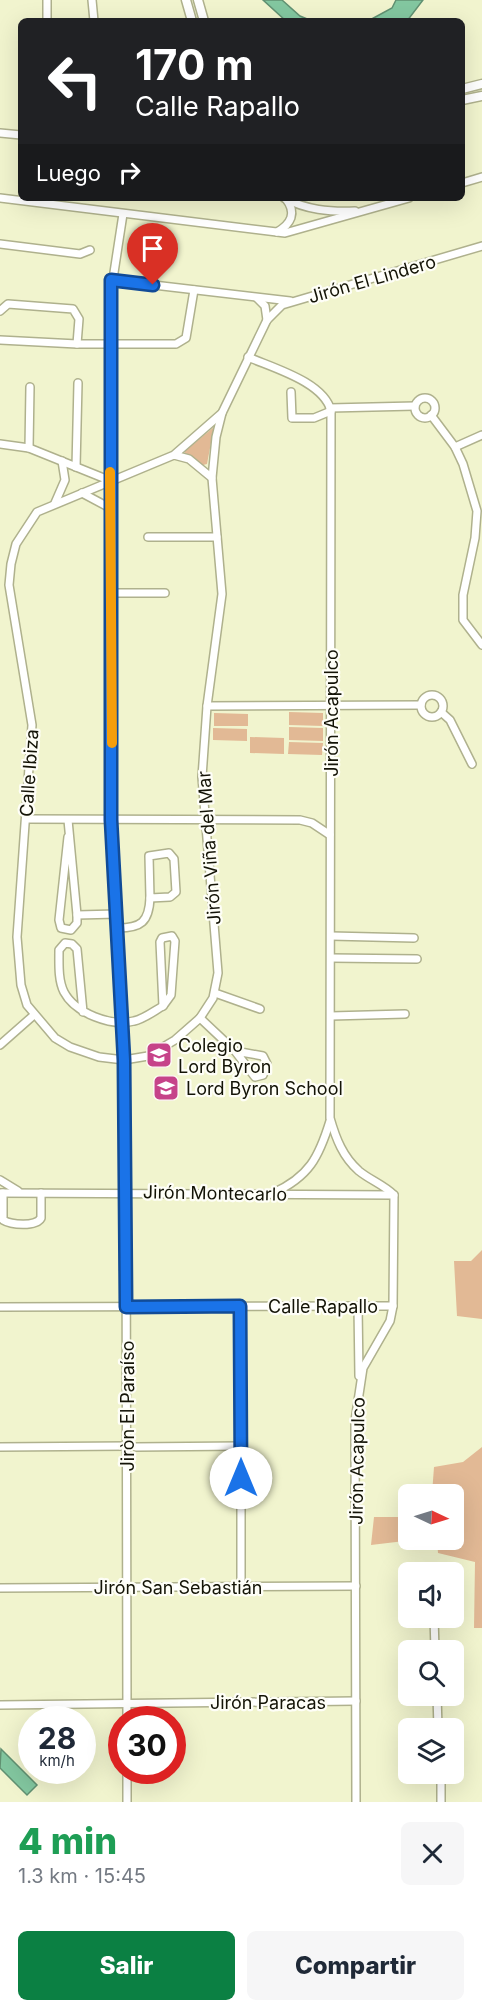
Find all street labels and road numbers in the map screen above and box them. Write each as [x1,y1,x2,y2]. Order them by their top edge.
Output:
street label: Jirón El Lindero [306,251,438,307]
street label: Jirón Acapulco [321,649,342,777]
street label: Calle Ibiza [15,728,43,818]
street label: Jirón Viña del Mar [193,770,225,926]
street label: Jirón Montecarlo [143,1181,287,1205]
street label: Calle Rapallo [268,1296,378,1317]
street label: Jiròn El Paraíso [117,1341,138,1471]
street label: Jirón Acapulco [345,1397,369,1525]
street label: Jirón San Sebastián [94,1577,262,1598]
street label: Jirón Paracas [210,1692,326,1713]

